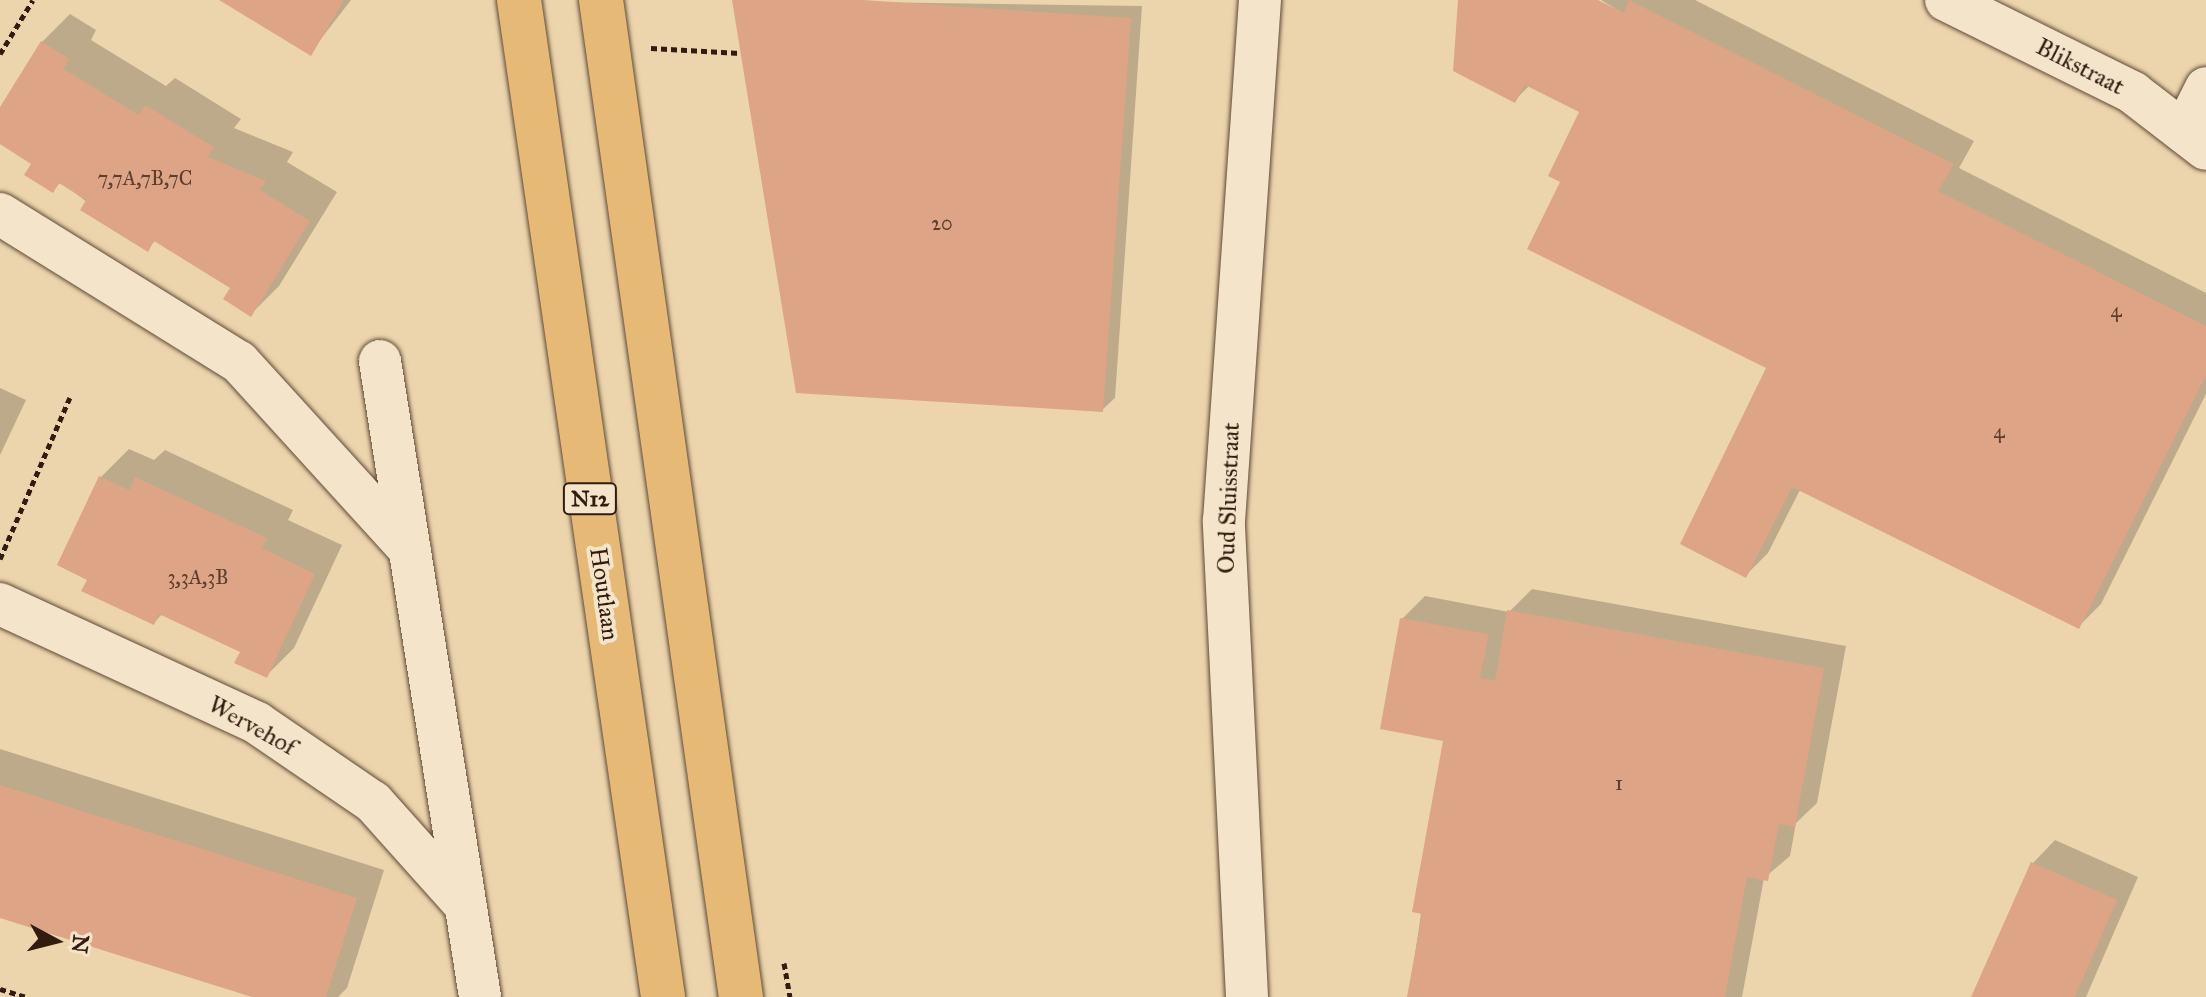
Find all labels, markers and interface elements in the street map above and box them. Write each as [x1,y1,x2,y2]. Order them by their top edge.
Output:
street label: Blikstraat [2031,33,2129,101]
house number: 7,7A,7B,7C [98,166,192,190]
house number: 20 [931,211,953,235]
house number: 4 [2110,298,2122,322]
house number: 4 [1993,419,2005,443]
street label: Oud Sluisstraat [1212,422,1246,574]
road number: N12 [562,481,618,517]
street label: Houtlaan [583,546,625,642]
house number: 3,3A,3B [167,565,229,589]
street label: Wervehof [203,690,301,762]
house number: 1 [1615,771,1623,795]
north arrow [16,901,96,981]
text: N [66,933,95,955]

